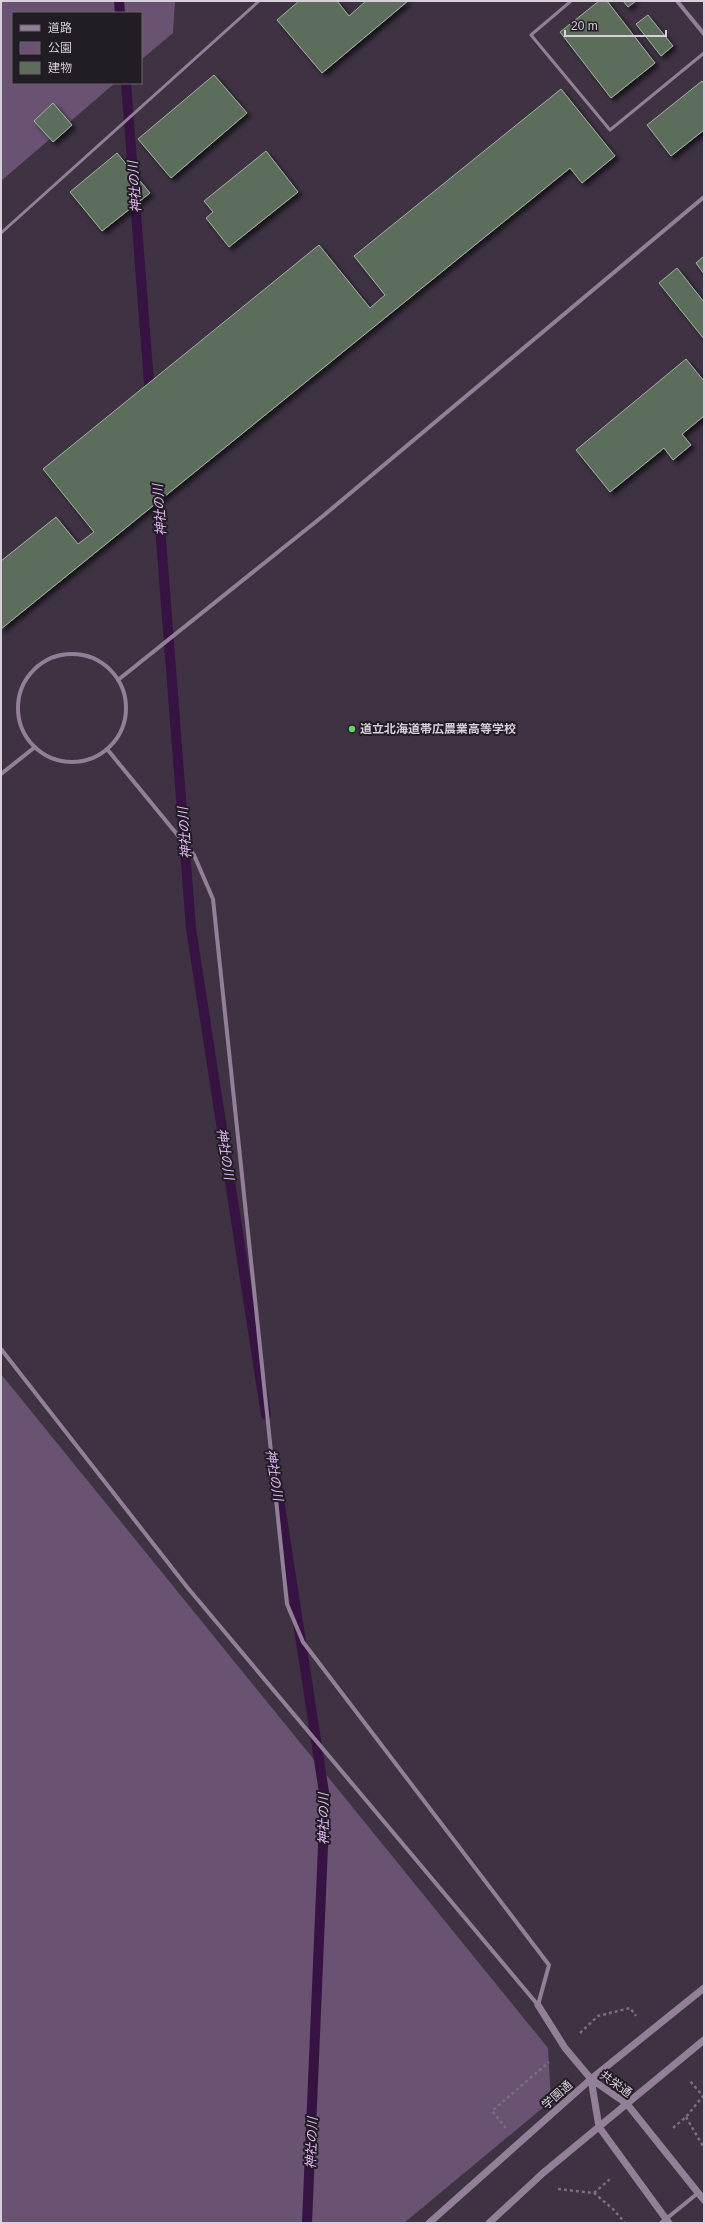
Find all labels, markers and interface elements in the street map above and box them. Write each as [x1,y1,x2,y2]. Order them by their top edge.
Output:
legend [12,12,142,84]
scale bar [565,12,666,38]
text: 20 m [571,19,598,33]
text: 道路 [48,21,72,35]
text: 公園 [48,41,72,55]
text: 建物 [48,61,72,75]
water label: 神社の川 [125,159,144,213]
water label: 神社の川 [150,482,169,536]
place label: 道立北海道帯広農業高等学校 [360,722,516,736]
marker: 道立北海道帯広農業高等学校 [347,724,357,734]
water label: 神社の川 [175,805,194,859]
water label: 神社の川 [214,1127,237,1183]
water label: 神社の川 [263,1448,286,1504]
water label: 神社の川 [316,1791,331,1845]
street label: 共栄通 [597,2068,635,2100]
street label: 学園通 [539,2078,575,2112]
water label: 神社の川 [303,2115,320,2169]

